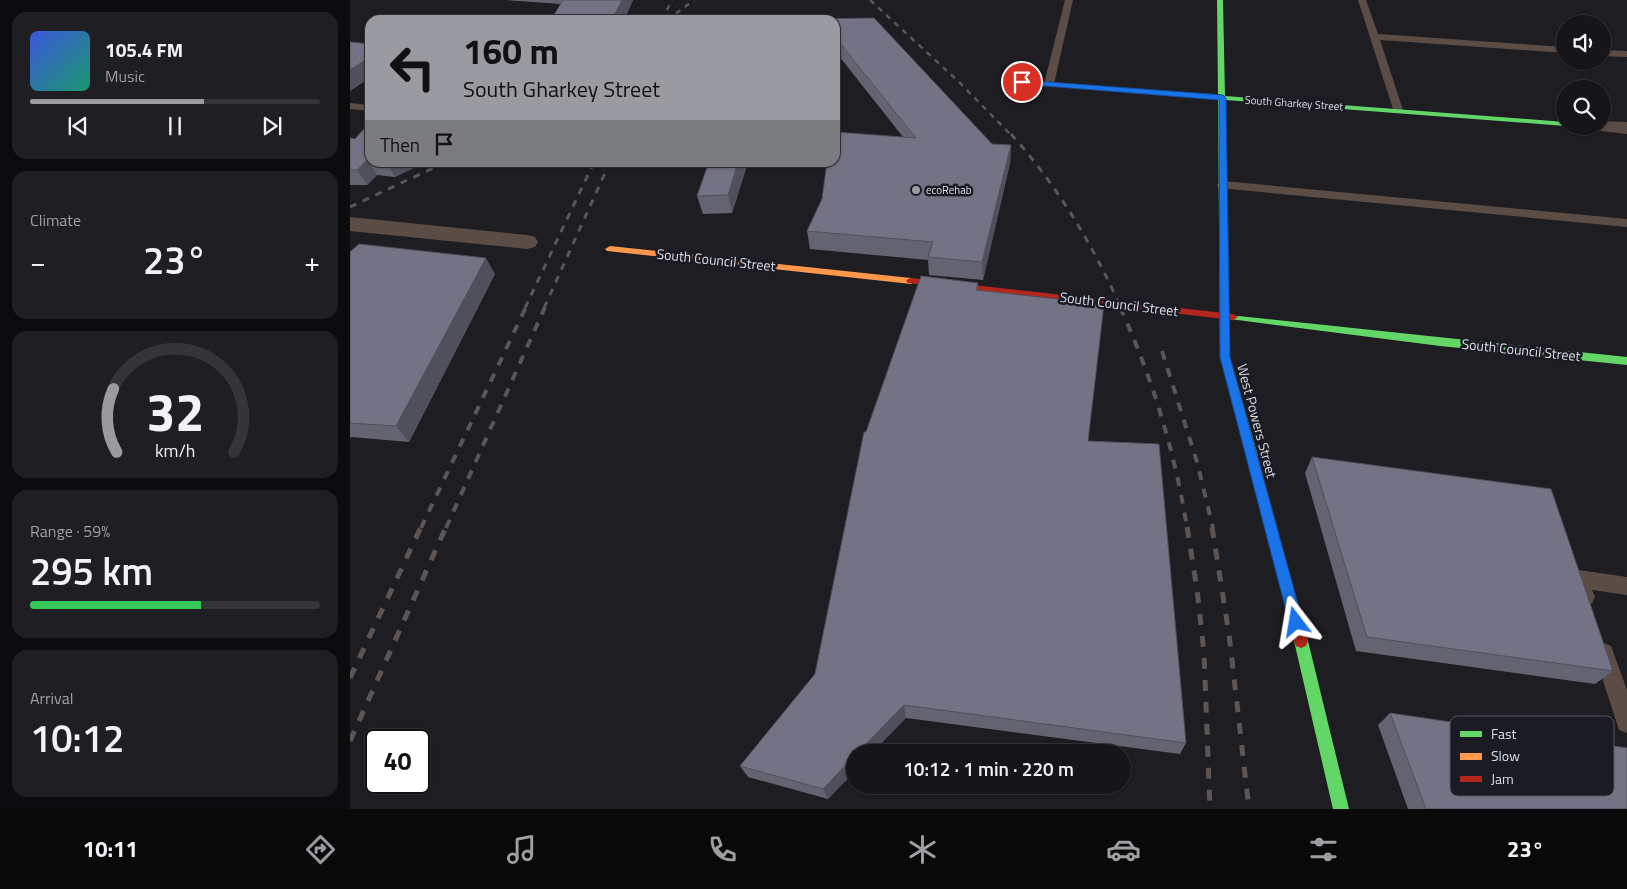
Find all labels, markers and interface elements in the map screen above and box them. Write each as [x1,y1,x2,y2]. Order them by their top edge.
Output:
map controls [1556,15,1611,135]
button: sound [1556,15,1611,70]
text: 160 m [463,24,559,78]
text: 105.4 FM [105,35,183,64]
icon: left [380,35,445,100]
pin [1001,61,1043,103]
text: Music [105,64,145,88]
icon: arrive [1008,68,1036,96]
text: South Gharkey Street [463,72,660,106]
button: search [1556,80,1611,135]
street label: South Gharkey Street [1244,92,1344,114]
icon: previous [64,112,92,140]
icon: pause [161,112,189,140]
icon: next [258,112,286,140]
text: Then [380,130,420,159]
icon: arrive [430,130,458,158]
place label: ecoRehab [926,182,972,198]
marker: ecoRehab [910,184,922,196]
text: Climate [30,208,81,232]
text: 23° [143,231,207,289]
text: − [30,240,46,283]
text: + [304,240,320,283]
street label: South Council Street [656,243,777,276]
street label: South Council Street [1059,286,1180,321]
street label: South Council Street [1461,333,1582,366]
street label: West Powers Street [1232,361,1283,480]
text: 32 [146,372,204,451]
text: km/h [155,437,195,464]
text: Range · 59% [30,519,110,543]
text: 295 km [30,542,153,600]
position arrow [1269,595,1321,647]
text: Arrival [30,686,73,710]
text: 10:12 [30,709,124,767]
legend [1450,716,1614,796]
text: Fast [1491,723,1516,744]
speed limit sign: 40 [365,729,430,794]
text: Slow [1491,745,1520,766]
text: 10:12 · 1 min · 220 m [903,754,1074,783]
text: Jam [1491,768,1514,789]
text: 10:11 [83,832,138,866]
icon: directions [303,832,338,867]
icon: music [504,832,539,867]
icon: phone [705,832,740,867]
icon: climate [905,832,940,867]
icon: car [1106,832,1141,867]
icon: filters [1306,832,1341,867]
text: 23° [1507,832,1544,866]

